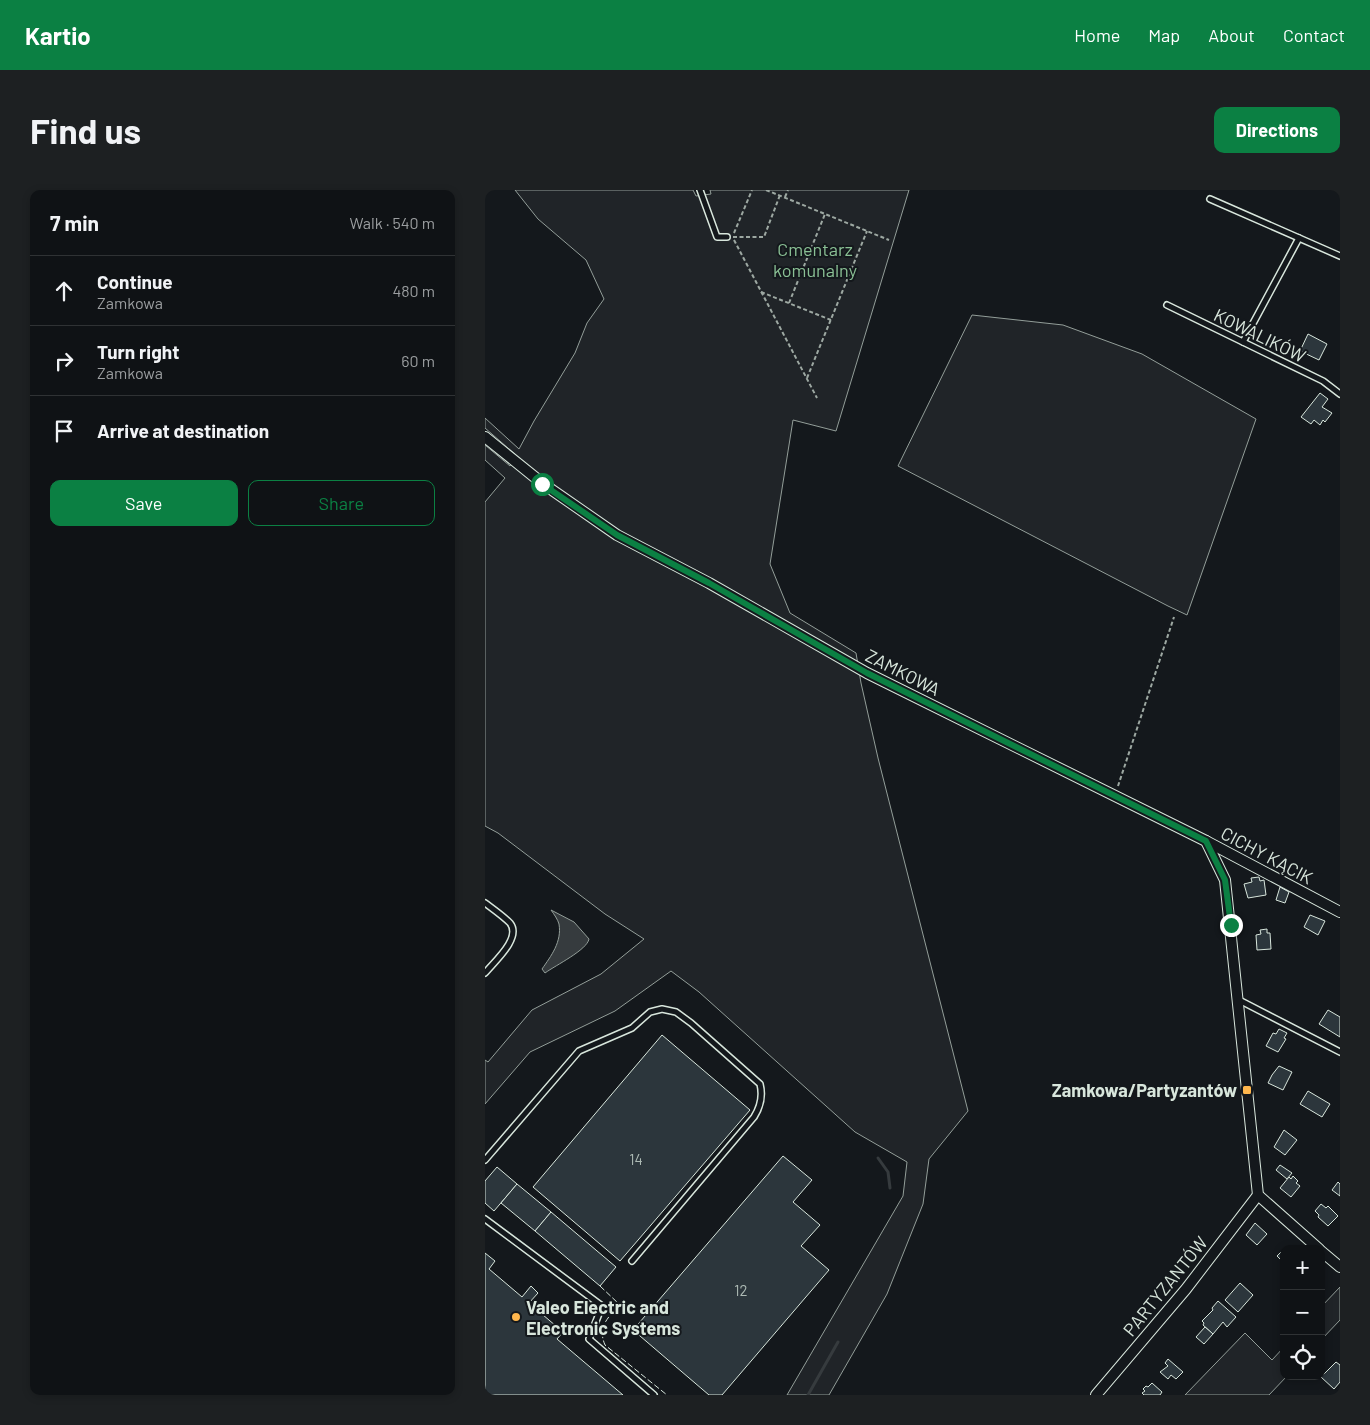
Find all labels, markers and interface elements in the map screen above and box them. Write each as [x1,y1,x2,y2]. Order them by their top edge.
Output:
text: Kartio [25,21,91,50]
text: Home [1074,24,1120,46]
text: Map [1148,24,1180,46]
text: About [1208,24,1255,46]
text: Contact [1283,24,1345,46]
button: Directions [1214,107,1340,153]
text: Find us [30,109,141,151]
text: 7 min [50,210,99,235]
text: Walk · 540 m [350,213,435,232]
park label: Cmentarz komunalny [773,238,857,281]
text: Continue [97,270,173,293]
icon: ahead [50,277,78,305]
text: 480 m [392,281,435,300]
text: Zamkowa [97,293,163,312]
street label: KOWALIKÓW [1210,303,1310,367]
text: Turn right [97,340,179,363]
icon: right [50,347,78,375]
text: 60 m [401,351,435,370]
text: Zamkowa [97,363,163,382]
icon: arrive [50,417,78,445]
text: Arrive at destination [97,419,269,442]
route start [531,473,554,496]
button: Save [50,480,238,526]
button: Share [248,480,435,526]
street label: ZAMKOWA [862,644,944,700]
street label: CICHY KĄCIK [1217,822,1317,888]
route end [1220,914,1243,937]
place label: Zamkowa/Partyzantów [1052,1079,1237,1101]
marker: Zamkowa/Partyzantów [1241,1084,1253,1096]
house number: 14 [629,1150,643,1168]
street label: PARTYZANTÓW [1118,1232,1212,1340]
map controls [1280,1245,1325,1380]
button: + [1280,1245,1325,1290]
house number: 12 [734,1281,748,1299]
button: − [1280,1290,1325,1335]
place label: Valeo Electric and Electronic Systems [526,1296,680,1339]
marker: Valeo Electric and Electronic Systems [510,1311,522,1323]
button: locate [1280,1335,1325,1380]

